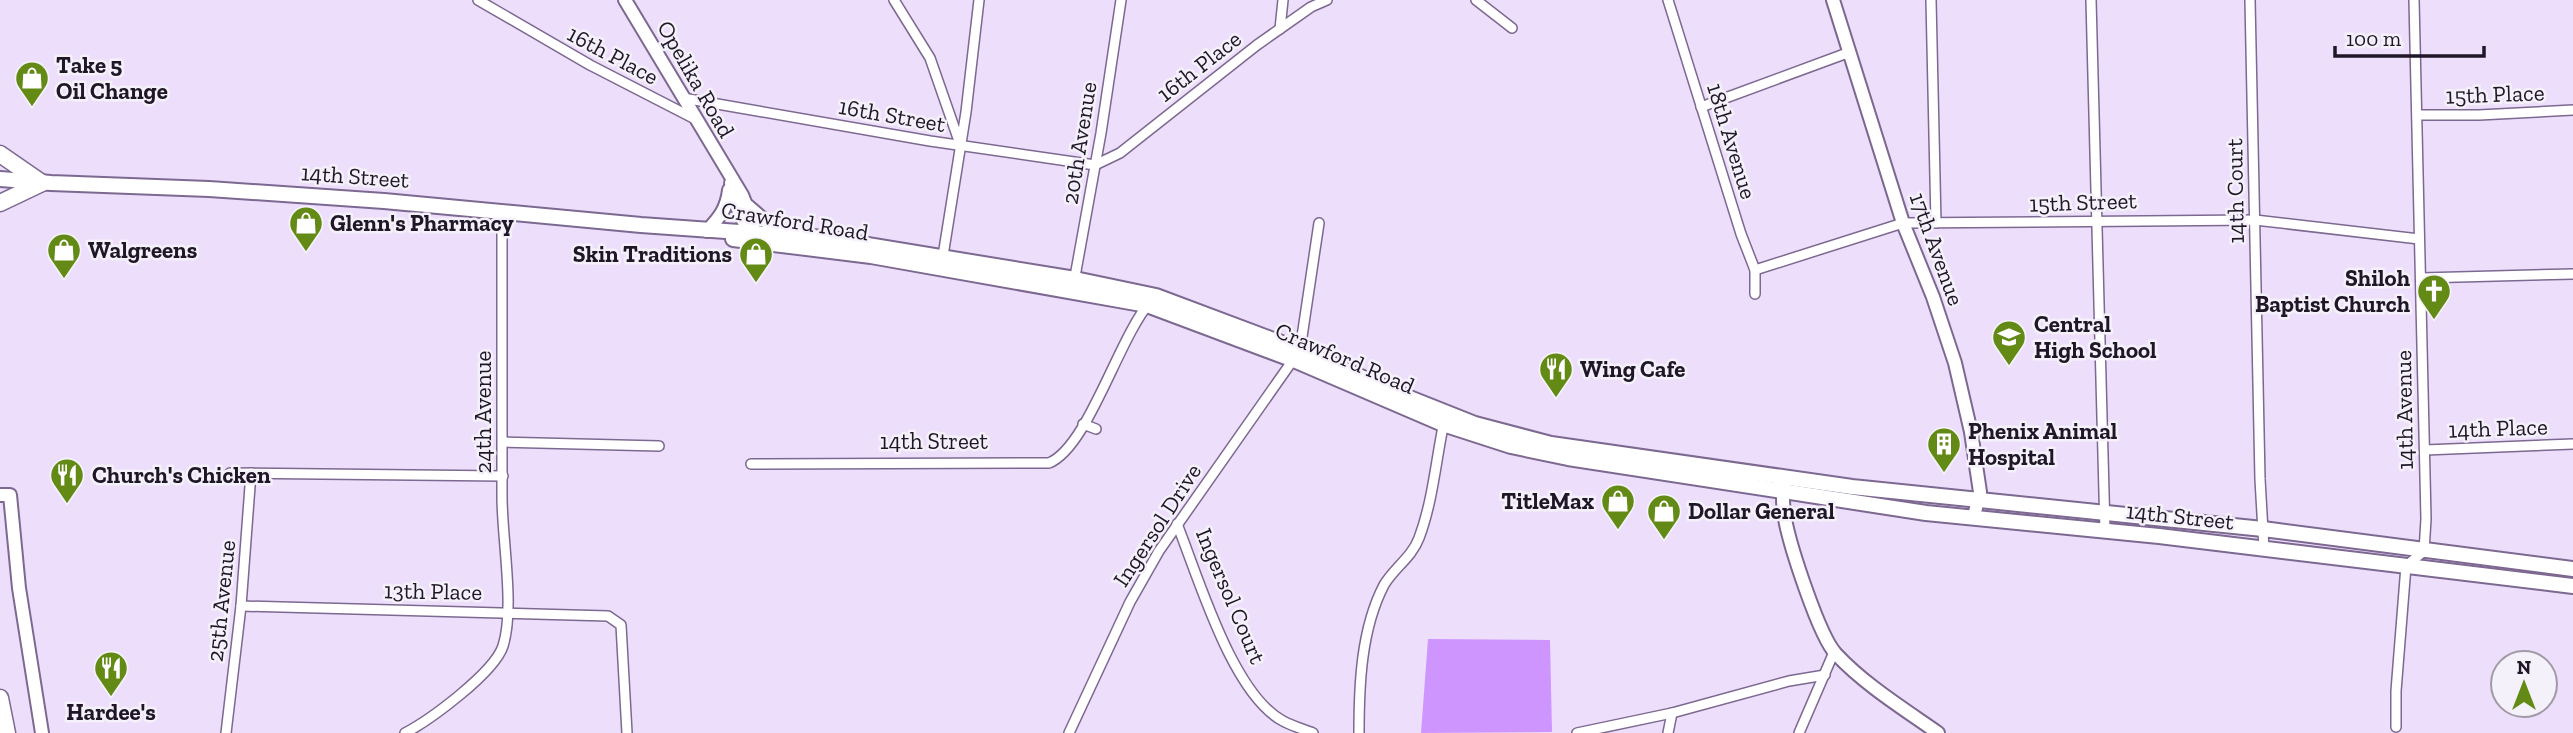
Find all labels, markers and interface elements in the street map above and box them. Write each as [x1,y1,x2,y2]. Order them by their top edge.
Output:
scale bar [2335,14,2484,58]
street label: Opelika Road [651,15,741,143]
street label: 16th Place [563,19,663,91]
street label: 16th Place [1151,24,1247,108]
text: 100 m [2346,26,2401,51]
place label: Take 5 Oil Change [56,51,168,105]
shop icon: Take 5 Oil Change [13,59,51,108]
street label: 15th Place [2445,78,2545,110]
street label: 20th Avenue [1055,80,1103,206]
street label: 18th Avenue [1701,80,1763,202]
street label: 16th Street [836,92,948,138]
street label: 14th Court [2220,138,2250,244]
street label: 14th Street [300,158,410,194]
street label: 15th Street [2029,186,2138,218]
street label: 17th Avenue [1904,189,1970,309]
street label: Crawford Road [719,196,871,247]
shop icon: Glenn's Pharmacy [287,204,325,253]
place label: Glenn's Pharmacy [330,209,515,237]
shop icon: Walgreens [45,231,83,280]
shop icon: Skin Traditions [737,235,775,284]
place label: Walgreens [88,236,197,264]
place label: Skin Traditions [573,240,732,268]
place label: Shiloh Baptist Church [2255,264,2411,318]
church icon: Shiloh Baptist Church [2415,272,2453,321]
place label: Central High School [2034,310,2157,364]
street label: Crawford Road [1271,316,1419,400]
school or university icon: Central High School [1990,318,2028,367]
restaurant icon: Wing Cafe [1537,350,1575,399]
street label: 14th Avenue [2389,350,2419,470]
street label: 24th Avenue [469,351,497,473]
place label: Wing Cafe [1580,355,1685,383]
street label: 14th Place [2448,412,2548,444]
place label: Phenix Animal Hospital [1968,417,2118,471]
building icon: Phenix Animal Hospital [1925,425,1963,474]
street label: 14th Street [880,427,989,455]
restaurant icon: Church's Chicken [48,456,86,505]
street label: Ingersol Drive [1107,458,1207,592]
place label: Church's Chicken [92,461,271,489]
shop icon: TitleMax [1599,482,1637,531]
place label: TitleMax [1501,487,1595,515]
shop icon: Dollar General [1645,492,1683,541]
street label: 14th Street [2125,496,2236,536]
place label: Dollar General [1688,497,1835,525]
street label: Ingersol Court [1190,524,1272,668]
street label: 25th Avenue [201,539,241,663]
street label: 13th Place [384,576,482,606]
restaurant icon: Hardee's [92,649,130,698]
north arrow [2489,649,2559,719]
text: N [2517,656,2531,679]
place label: Hardee's [66,698,156,726]

